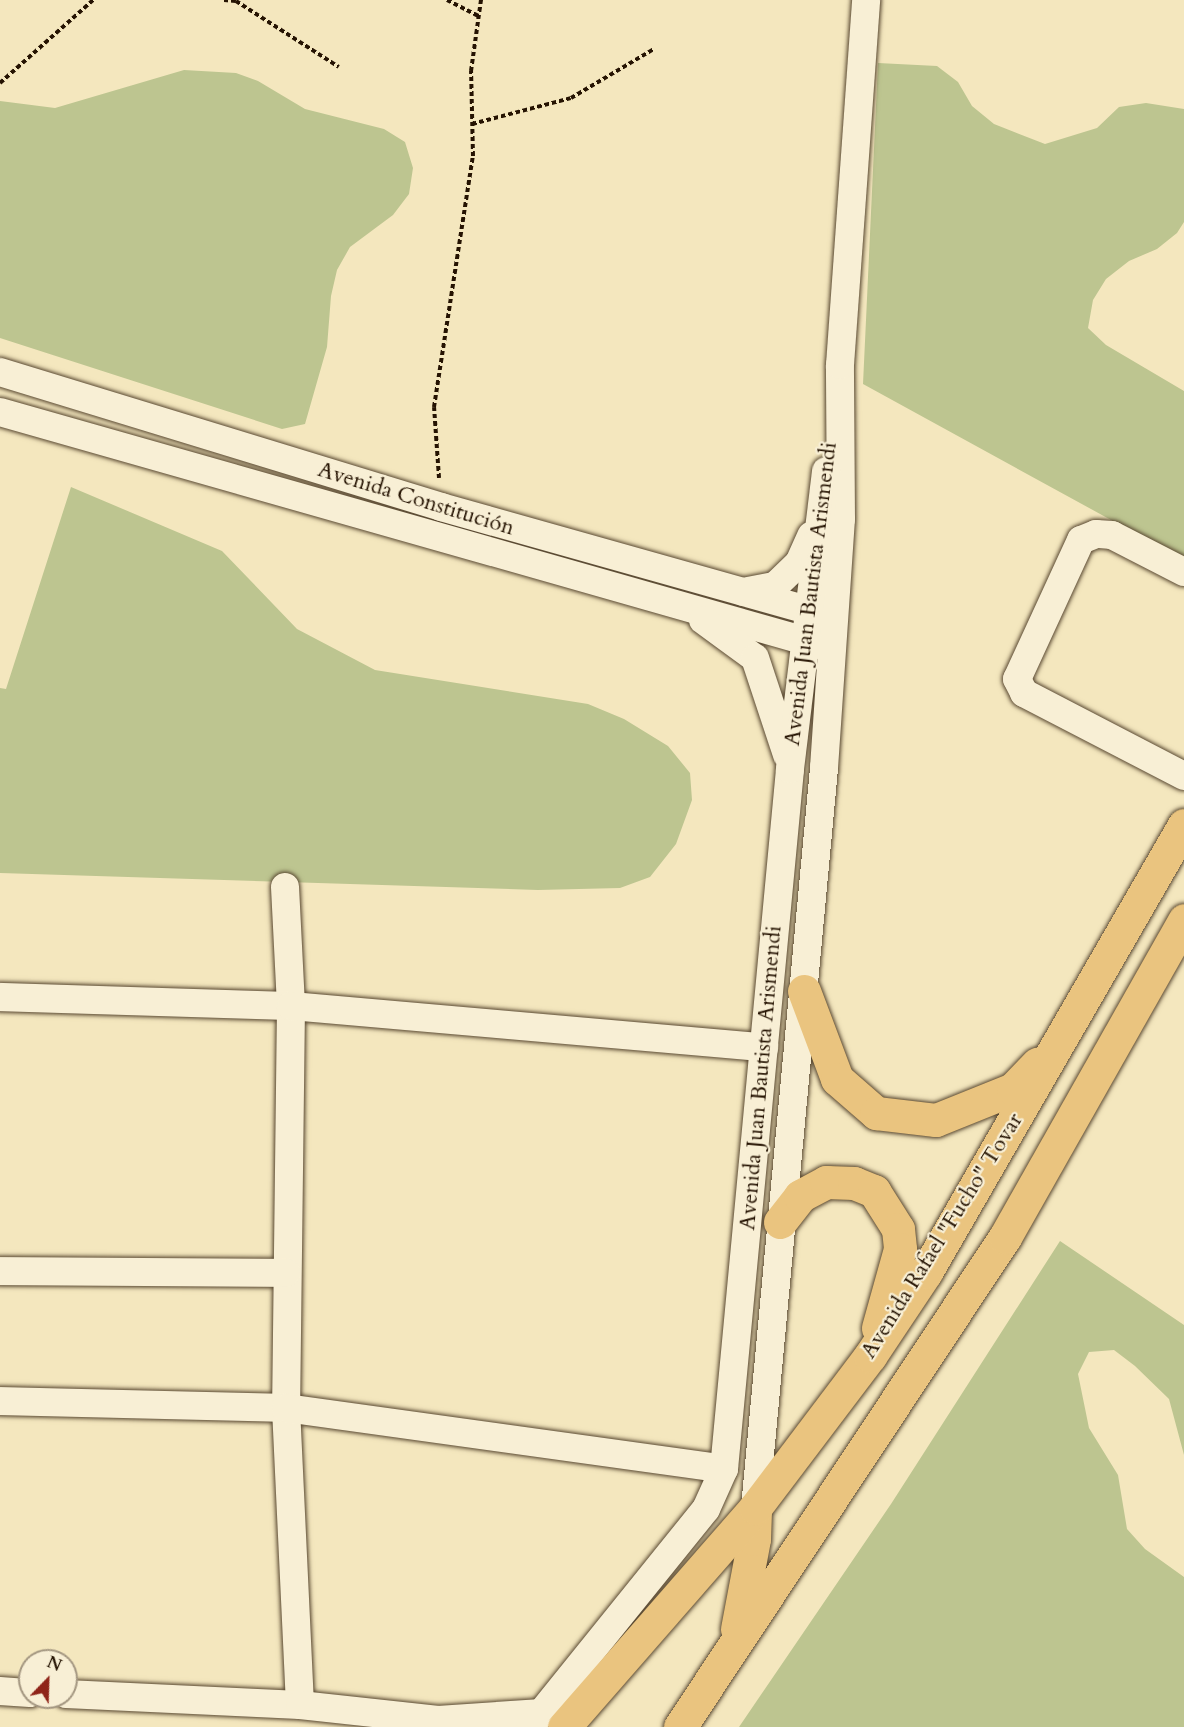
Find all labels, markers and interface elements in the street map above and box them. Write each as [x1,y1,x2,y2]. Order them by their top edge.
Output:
street label: Avenida Juan Bautista Arismendi [779,441,843,747]
street label: Avenida Constitución [315,457,517,541]
street label: Avenida Juan Bautista Arismendi [735,925,787,1231]
street label: Avenida Rafael "Fucho" Tovar [856,1109,1028,1363]
north arrow [18,1649,78,1709]
text: N [44,1651,65,1677]

